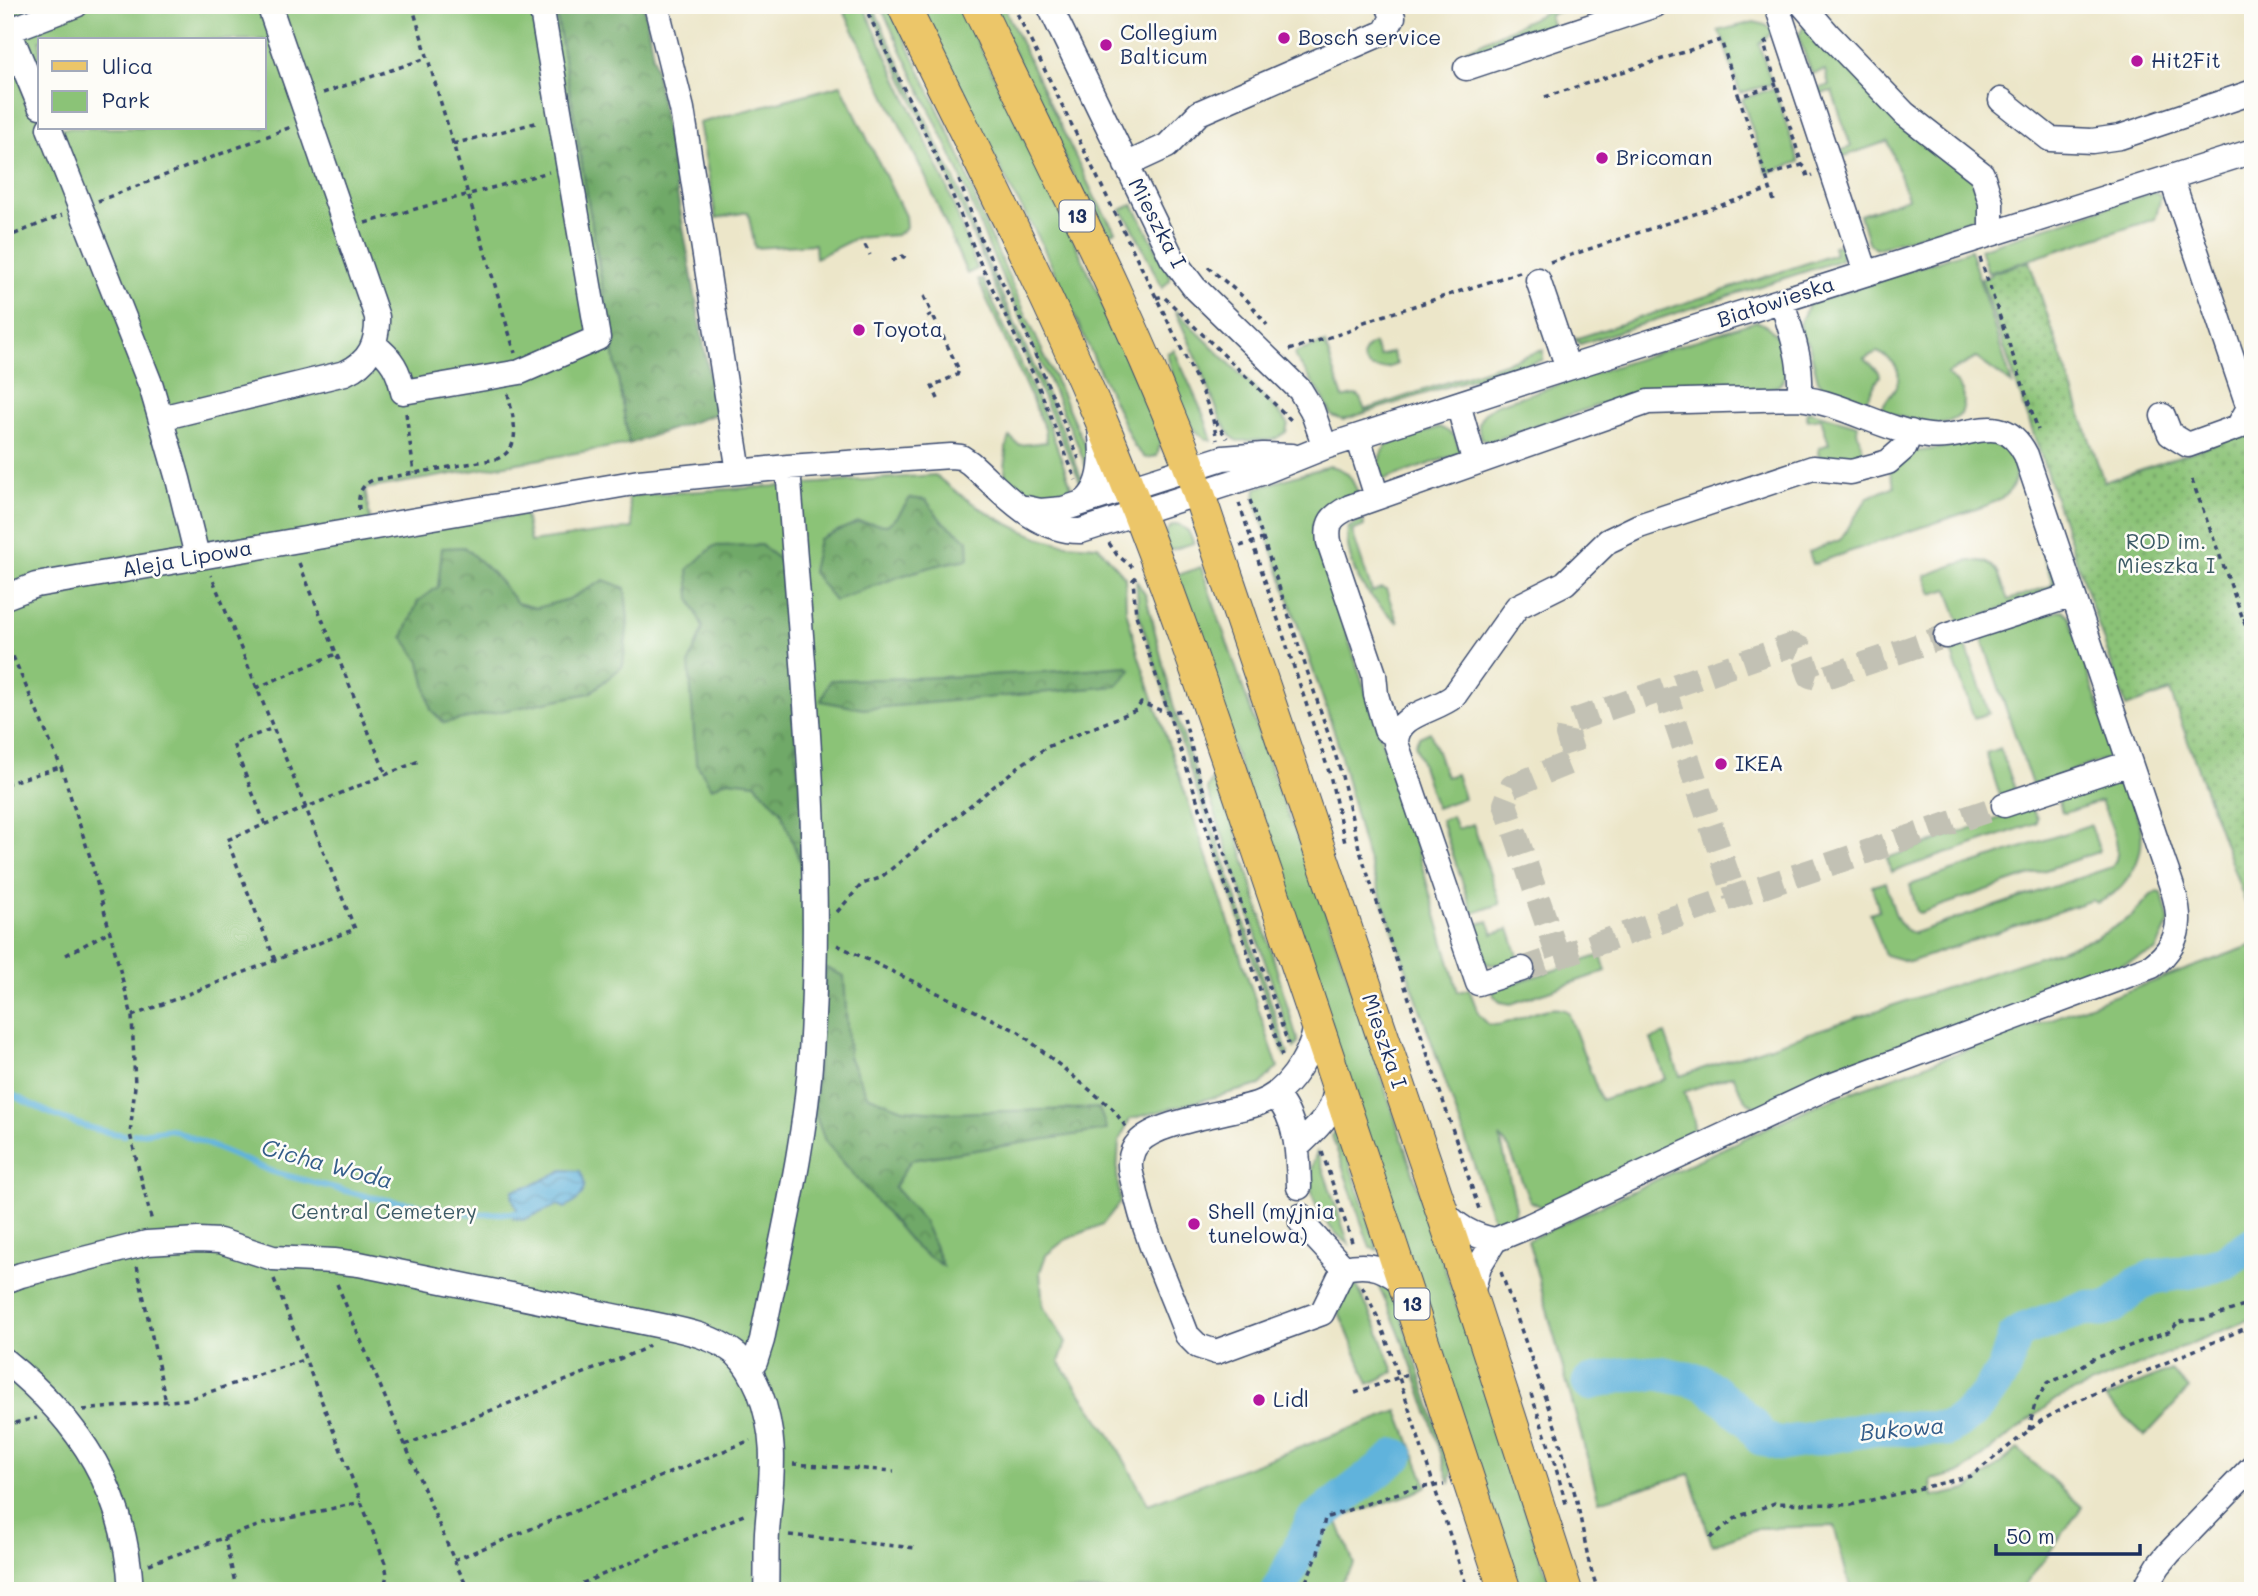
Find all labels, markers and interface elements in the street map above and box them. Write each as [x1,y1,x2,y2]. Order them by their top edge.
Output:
place label: Collegium Balticum [1120,18,1218,69]
place label: Bosch service [1298,23,1441,50]
marker: Bosch service [1276,30,1292,46]
marker: Collegium Balticum [1098,37,1114,53]
legend [38,38,266,130]
place label: Hit2Fit [2151,46,2221,73]
text: Ulica [102,52,153,79]
marker: Hit2Fit [2129,53,2145,69]
text: Park [102,86,150,113]
place label: Bricoman [1616,143,1712,170]
marker: Bricoman [1594,150,1610,166]
street label: Mieszka I [1123,173,1193,272]
road number: 13 [1060,200,1094,232]
street label: Białowieska [1713,269,1838,332]
place label: Toyota [873,315,943,342]
marker: Toyota [851,322,867,338]
park label: ROD im. Mieszka I [2117,527,2215,578]
street label: Aleja Lipowa [119,533,254,582]
place label: IKEA [1735,749,1784,776]
marker: IKEA [1713,756,1729,772]
street label: Mieszka I [1357,990,1414,1091]
water label: Cicha Woda [258,1131,396,1195]
park label: Central Cemetery [291,1197,477,1224]
place label: Shell (myjnia tunelowa) [1208,1197,1335,1248]
marker: Shell (myjnia tunelowa) [1186,1216,1202,1232]
road number: 13 [1394,1288,1430,1320]
place label: Lidl [1273,1385,1309,1412]
marker: Lidl [1251,1392,1267,1408]
water label: Bukowa [1858,1409,1946,1447]
scale bar [1996,1512,2139,1556]
text: 50 m [2006,1522,2055,1549]

